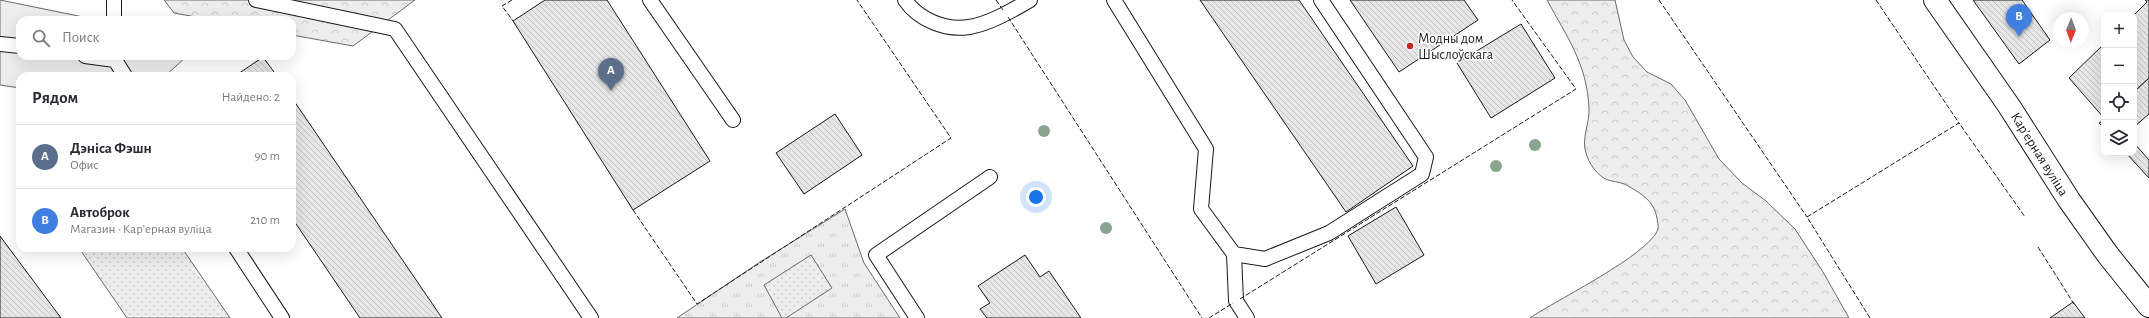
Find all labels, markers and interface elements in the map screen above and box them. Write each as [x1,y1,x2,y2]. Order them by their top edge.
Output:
pin: B [2006,4,2032,37]
north arrow [2053,12,2089,48]
map controls [2101,12,2137,156]
button: + [2101,12,2137,48]
search box [16,16,296,60]
icon: search [30,27,52,49]
text: Поиск [62,30,100,45]
place label: Модны дом Шыслоўскага [1418,32,1494,62]
marker: Модны дом Шыслоўскага [1405,41,1415,51]
button: − [2101,48,2137,84]
pin: A [598,58,624,91]
button: locate [2101,84,2137,120]
text: Рядом [32,89,78,106]
text: Найдено: 2 [222,91,280,104]
street label: Карʼерная вуліца [2008,110,2071,199]
button: layers [2101,120,2137,156]
text: Дэніса Фэшн [70,141,152,156]
text: A [41,150,49,163]
text: 90 m [254,150,280,163]
text: Офис [70,159,99,172]
your location [1026,187,1046,207]
text: Автоброк [70,205,130,220]
text: B [41,214,49,227]
text: 210 m [250,214,280,227]
text: Магазин · Карʼерная вуліца [70,223,212,236]

